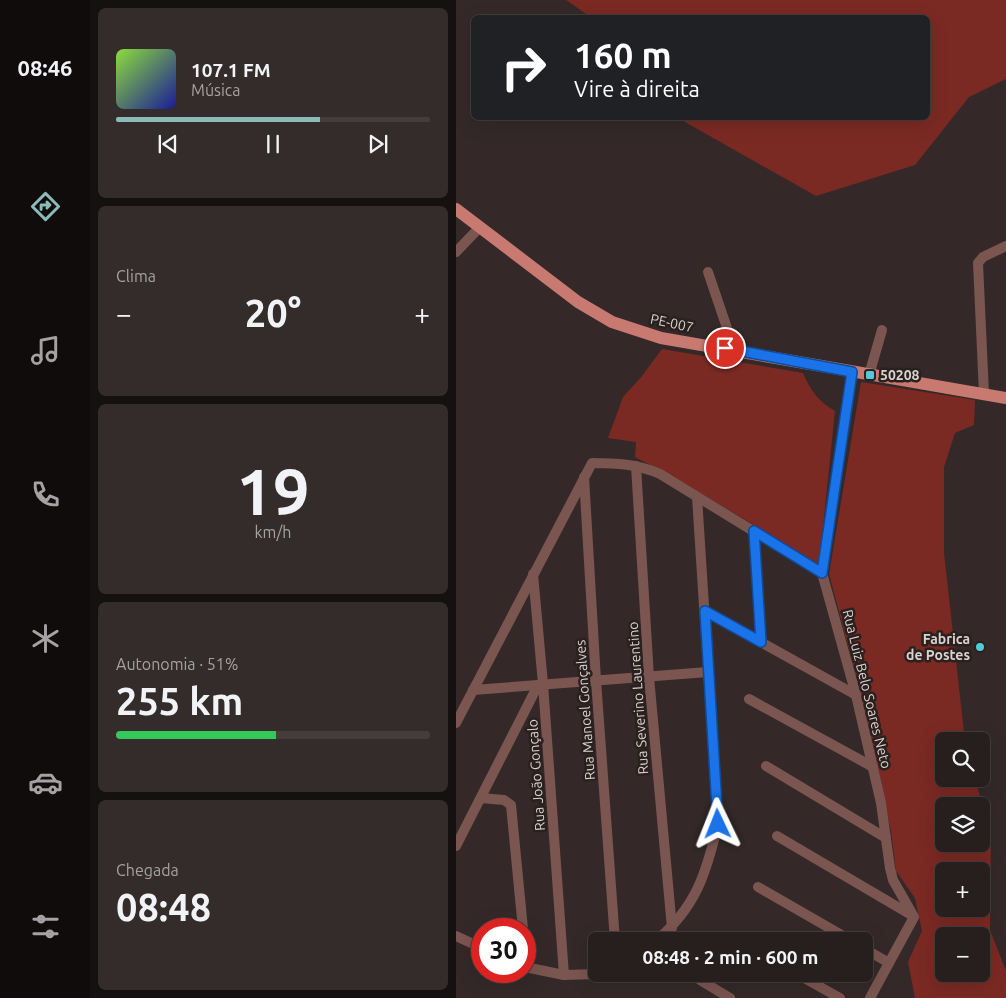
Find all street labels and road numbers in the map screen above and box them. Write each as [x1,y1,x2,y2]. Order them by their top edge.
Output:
street label: PE-007 [649,311,695,335]
street label: Rua Luiz Belo Soares Neto [839,608,895,770]
street label: Rua Severino Laurentino [625,621,651,775]
street label: Rua Manoel Gonçalves [572,639,598,781]
street label: Rua João Gonçalo [524,719,548,831]

